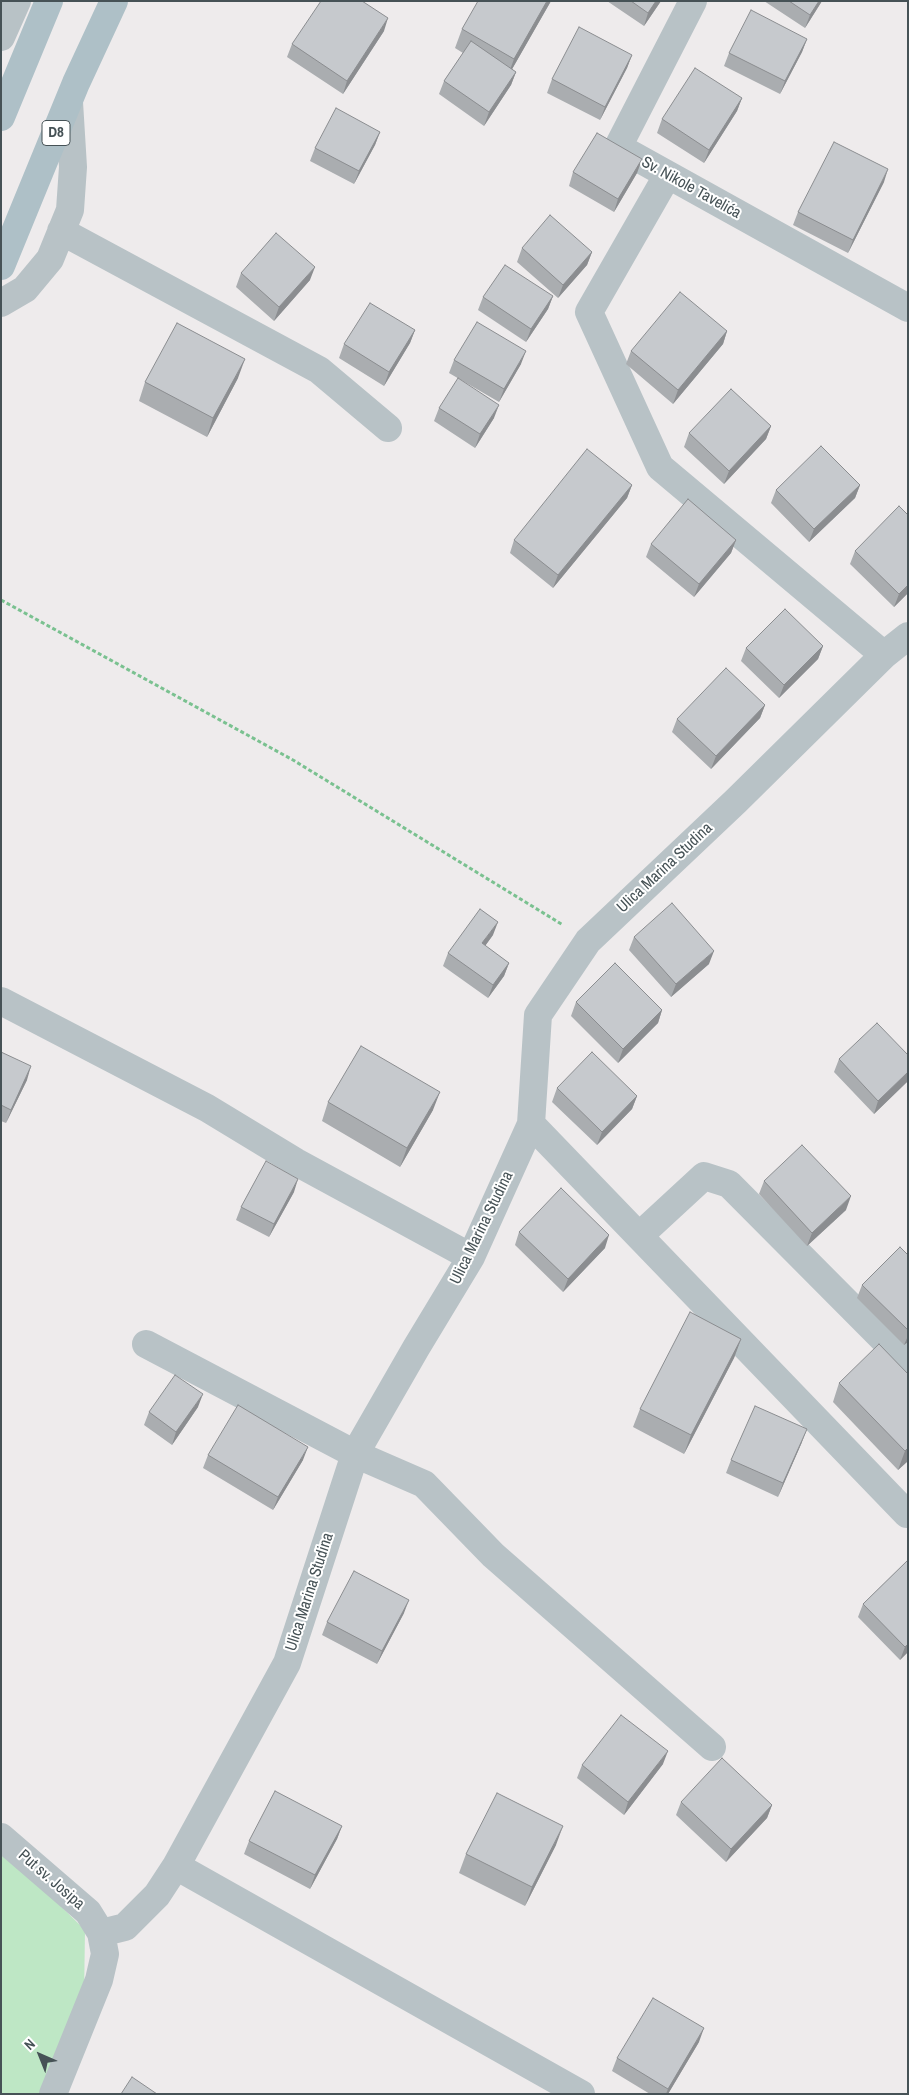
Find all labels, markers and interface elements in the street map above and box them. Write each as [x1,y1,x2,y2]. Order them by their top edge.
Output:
road number: D8 [42,120,70,146]
street label: Sv. Nikole Tavelića [638,153,744,223]
street label: Ulica Marina Studina [613,819,717,917]
street label: Ulica Marina Studina [446,1168,518,1288]
street label: Ulica Marina Studina [282,1530,338,1654]
street label: Put sv. Josipa [14,1846,88,1914]
north arrow [15,2030,65,2080]
text: N [20,2035,39,2054]

